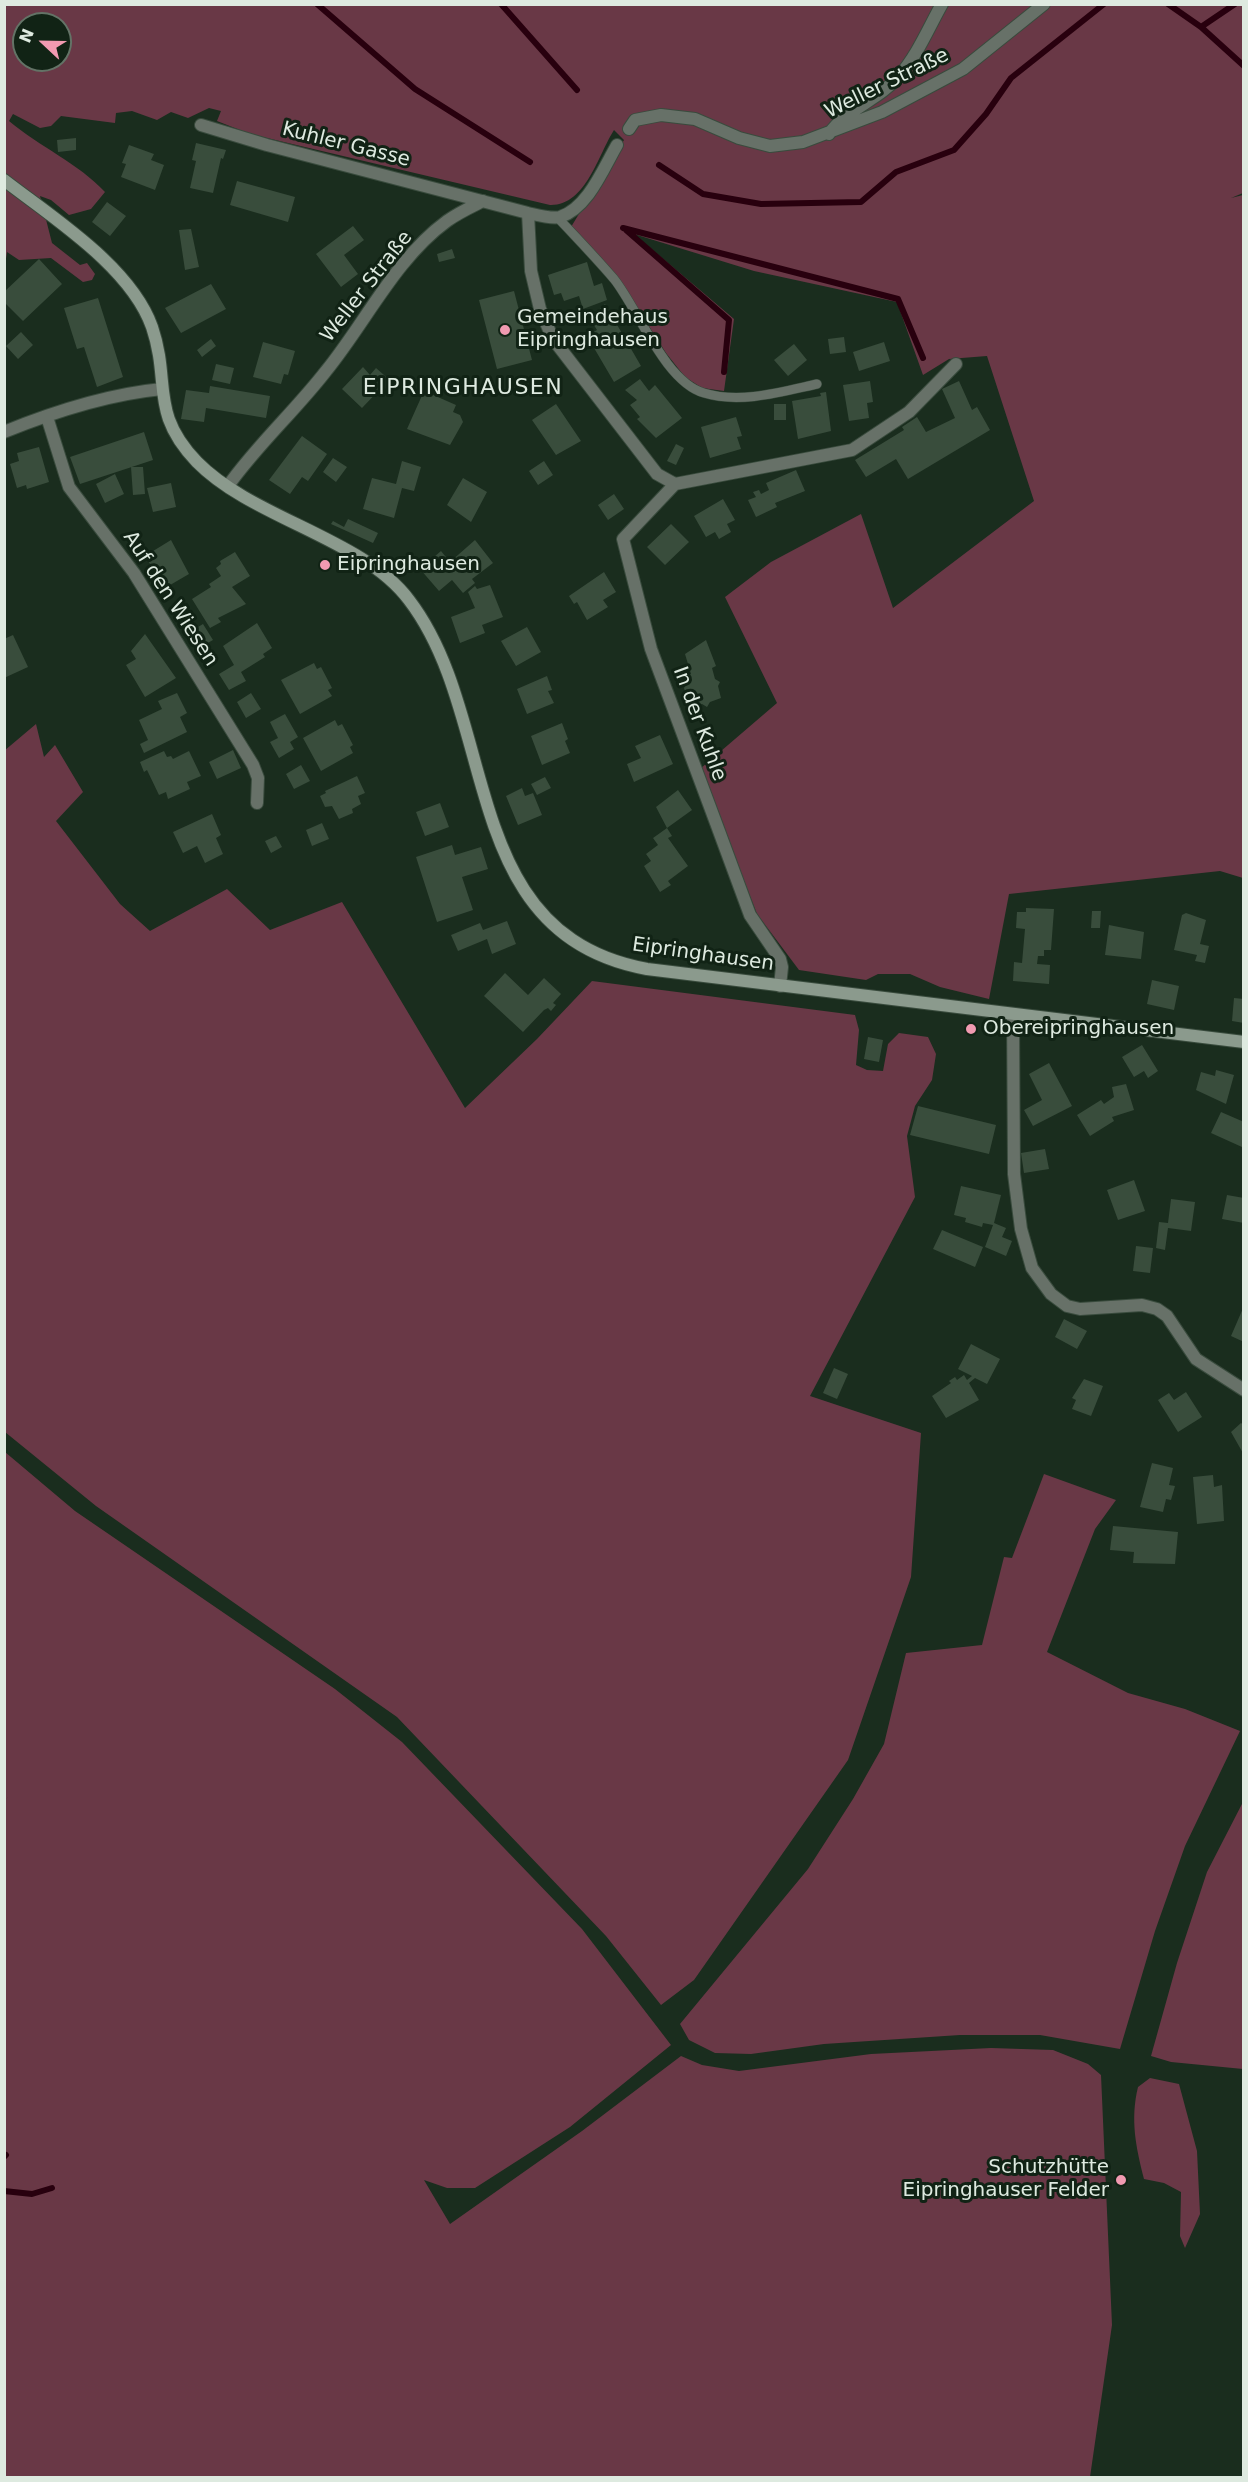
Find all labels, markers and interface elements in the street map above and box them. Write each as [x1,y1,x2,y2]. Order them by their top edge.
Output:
north arrow [12,12,72,72]
text: N [15,26,38,46]
street label: Weller Straße [821,44,953,124]
street label: Kuhler Gasse [280,118,412,172]
street label: Weller Straße [316,226,418,348]
place label: Gemeindehaus Eipringhausen [517,306,668,353]
marker: Gemeindehaus Eipringhausen [498,323,512,337]
district label: EIPRINGHAUSEN [363,375,563,401]
street label: Auf den Wiesen [117,527,223,671]
place label: Eipringhausen [337,553,480,577]
marker: Eipringhausen [318,558,332,572]
street label: In der Kuhle [667,664,731,784]
street label: Eipringhausen [631,933,775,977]
place label: Obereipringhausen [983,1017,1174,1041]
marker: Obereipringhausen [964,1022,978,1036]
place label: Schutzhütte Eipringhauser Felder [903,2156,1109,2203]
marker: Schutzhütte Eipringhauser Felder [1114,2173,1128,2187]

